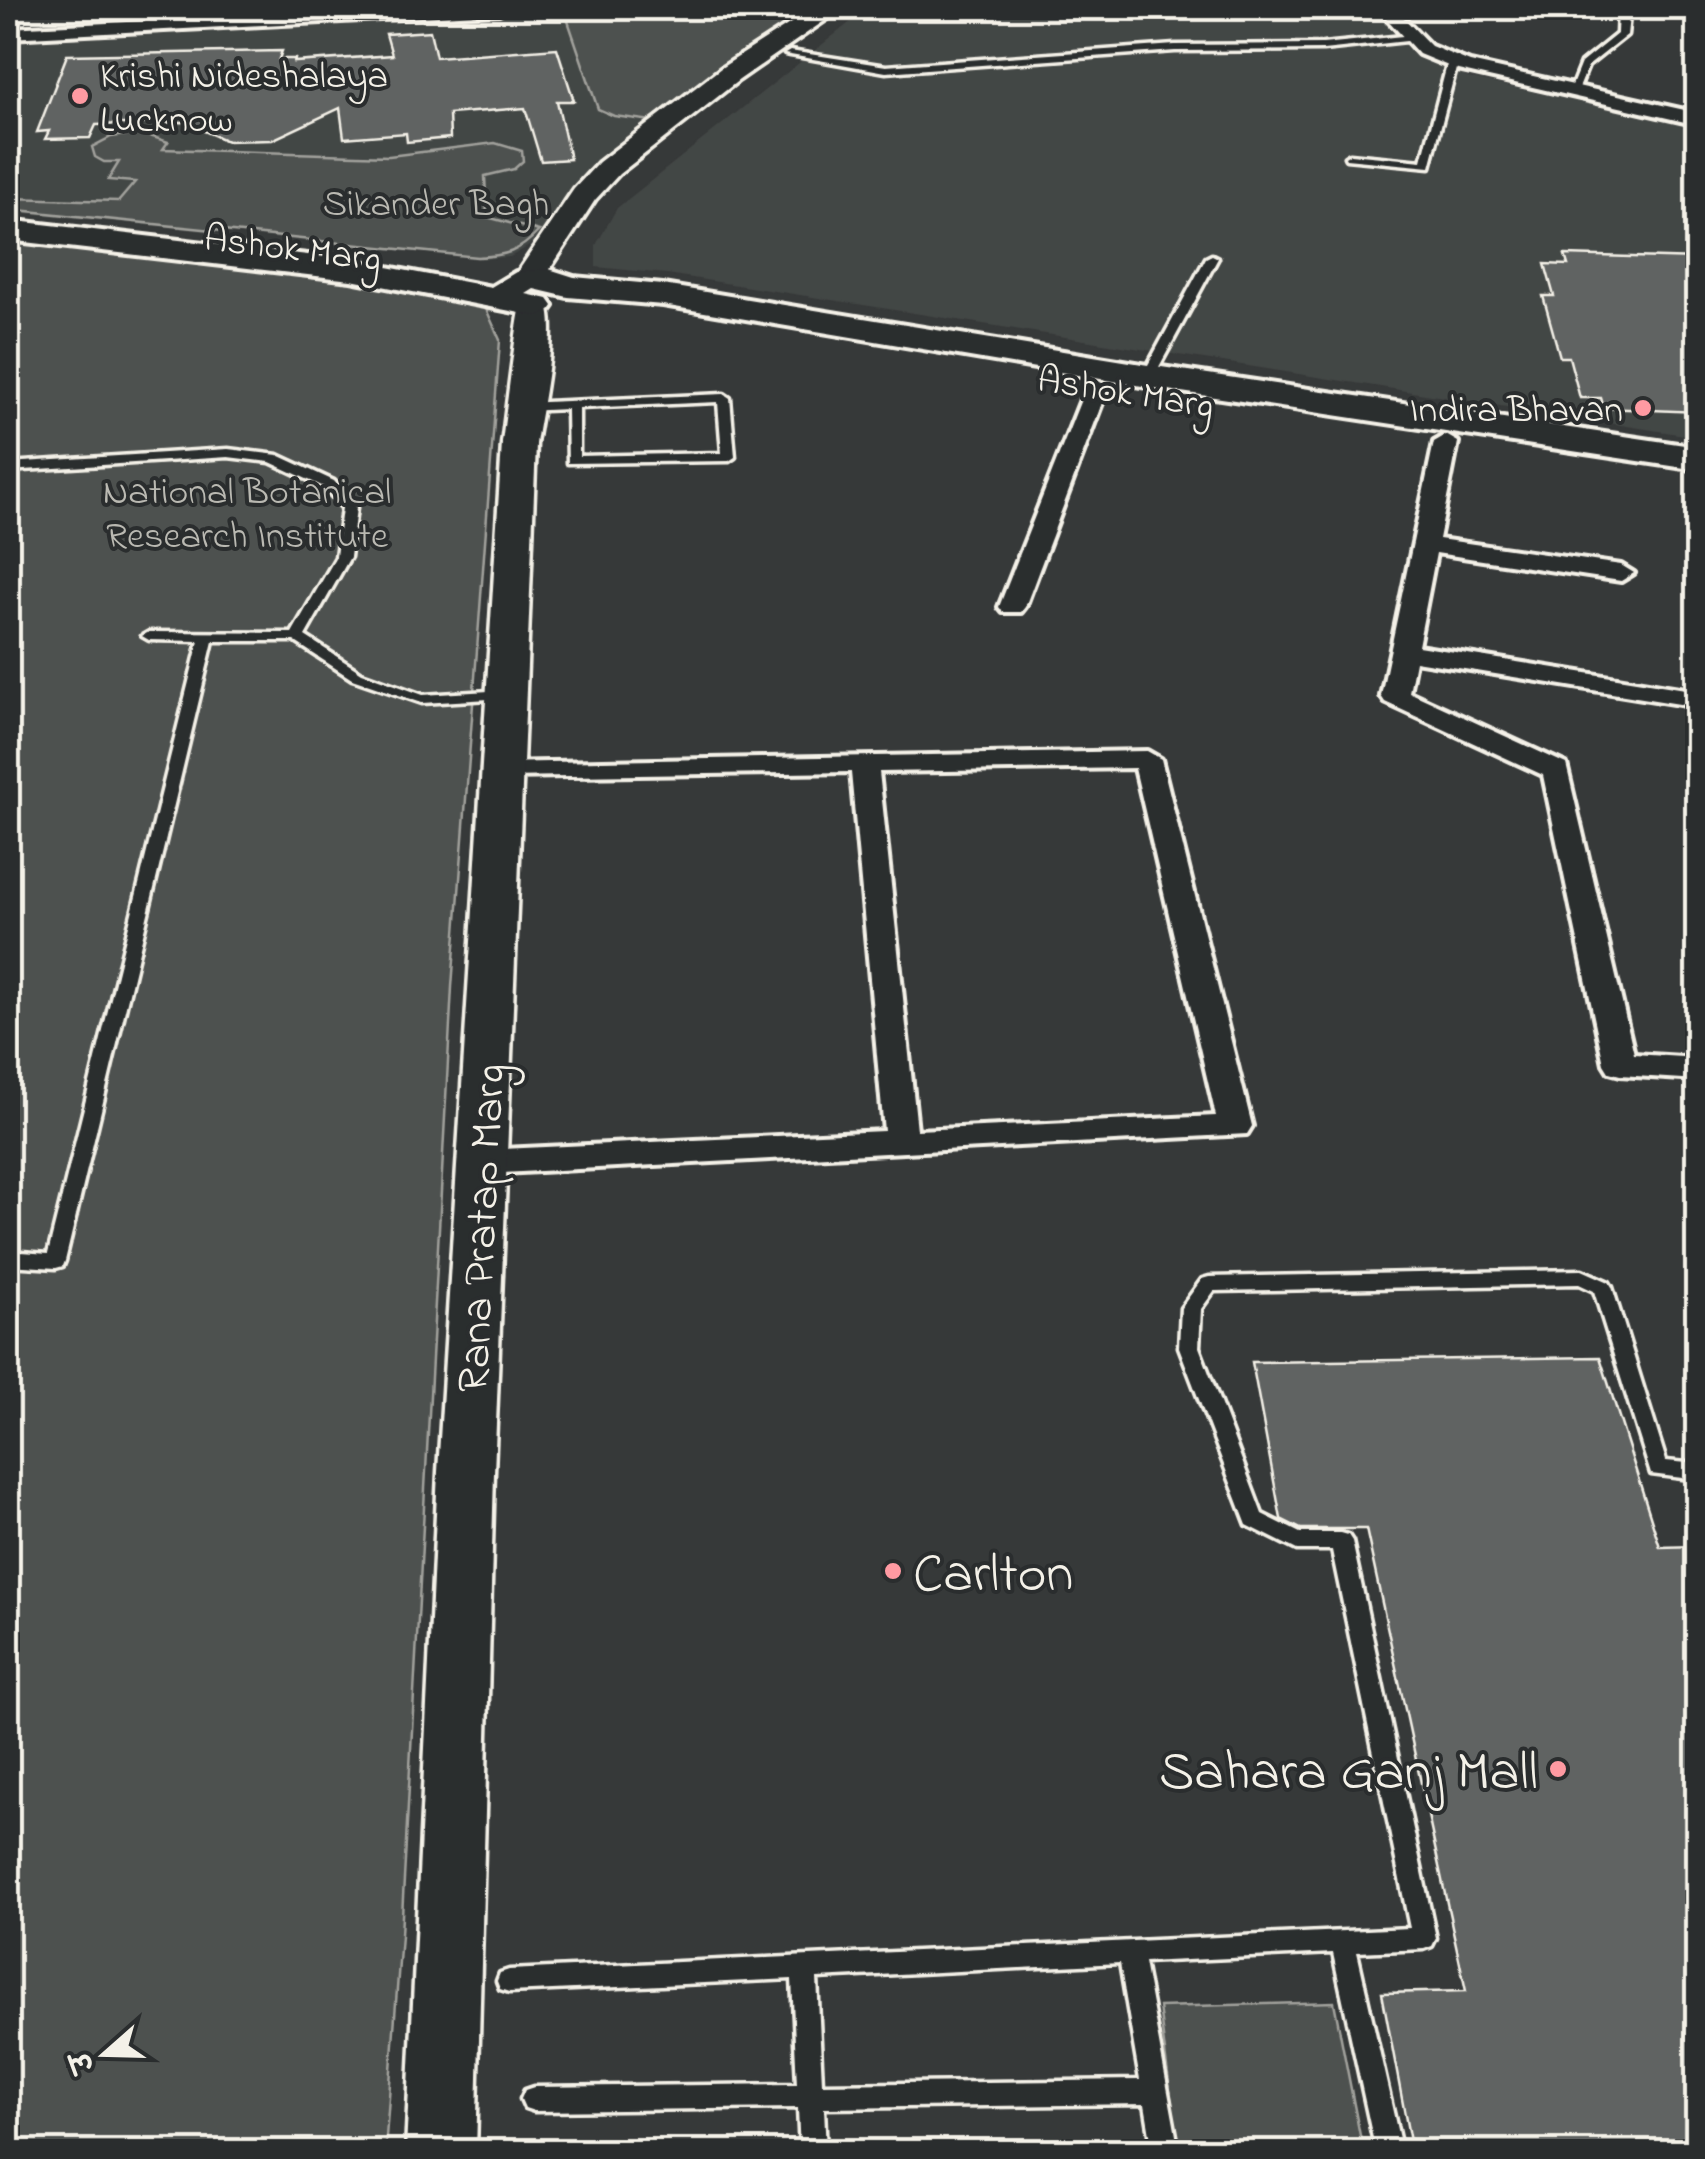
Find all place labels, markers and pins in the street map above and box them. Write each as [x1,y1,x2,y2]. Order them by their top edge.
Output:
place label: Krishi Nideshalaya Lucknow [100,50,388,150]
marker: Krishi Nideshalaya Lucknow [69,85,91,107]
place label: Indira Bhavan [1410,384,1623,440]
marker: Indira Bhavan [1632,397,1654,419]
place label: Carlton [913,1537,1073,1617]
marker: Carlton [882,1560,904,1582]
place label: Sahara Ganj Mall [1159,1735,1538,1815]
marker: Sahara Ganj Mall [1547,1758,1569,1780]

